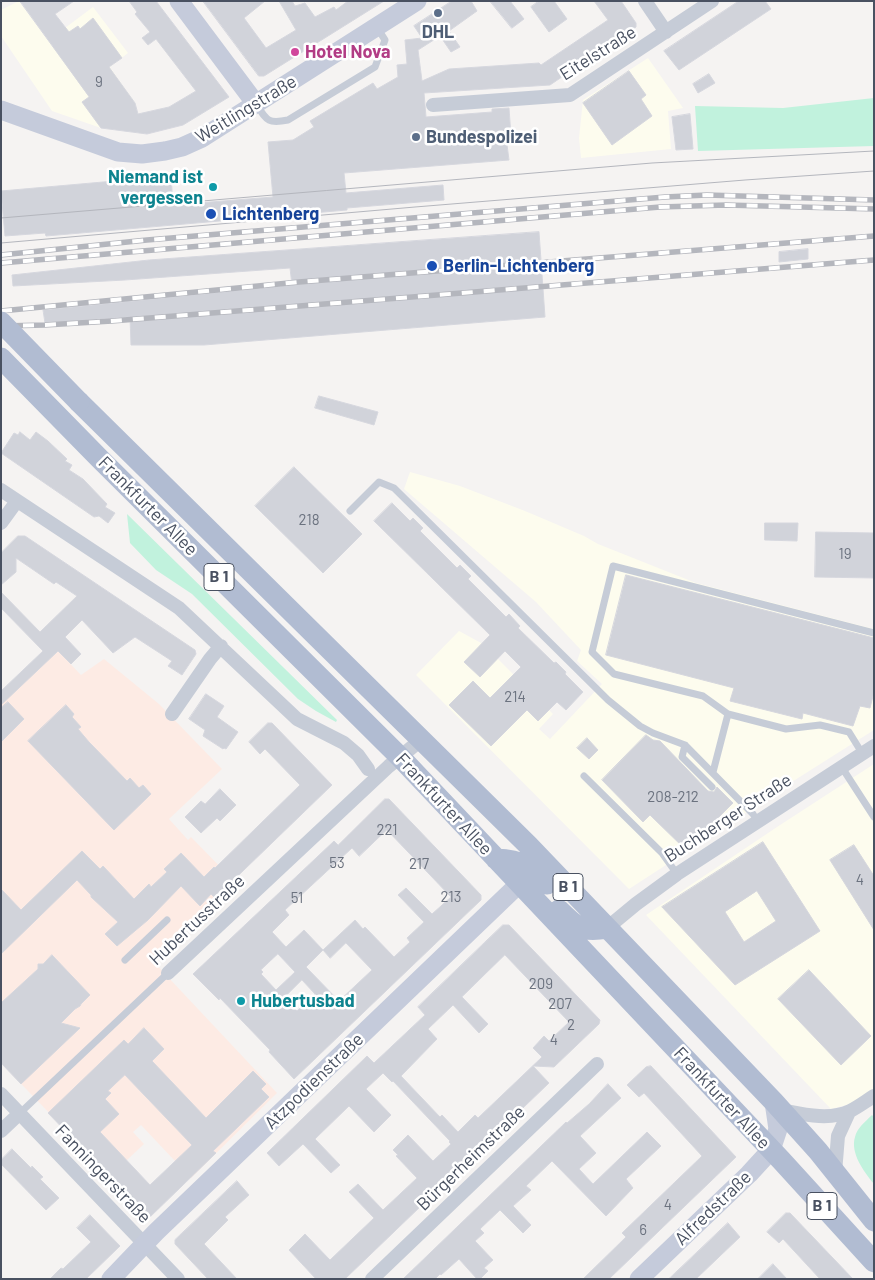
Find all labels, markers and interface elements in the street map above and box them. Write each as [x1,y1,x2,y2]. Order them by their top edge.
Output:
marker: DHL [432,7,444,19]
place label: DHL [422,21,454,43]
street label: Eitelstraße [556,21,640,85]
place label: Hotel Nova [305,41,390,63]
marker: Hotel Nova [289,46,301,58]
street label: Weitlingstraße [192,70,300,148]
house number: 9 [95,73,103,91]
place label: Bundespolizei [426,126,537,148]
marker: Bundespolizei [410,131,422,143]
place label: Niemand ist vergessen [108,166,203,208]
marker: Niemand ist vergessen [207,181,219,193]
place label: Lichtenberg [222,203,319,225]
marker: Lichtenberg [204,207,218,221]
place label: Berlin-Lichtenberg [443,255,594,277]
marker: Berlin-Lichtenberg [425,259,439,273]
street label: Frankfurter Allee [94,452,202,560]
house number: 218 [299,511,319,529]
house number: 19 [838,545,852,563]
road number: B 1 [204,564,234,590]
house number: 214 [504,688,526,706]
street label: Frankfurter Allee [391,748,497,860]
street label: Buchberger Straße [660,769,796,867]
house number: 208-212 [647,788,699,806]
house number: 221 [376,821,398,839]
house number: 53 [329,854,345,872]
house number: 217 [409,855,429,873]
street label: Hubertusstraße [145,870,249,970]
house number: 4 [856,871,864,889]
road number: B 1 [553,874,583,900]
house number: 213 [441,888,461,906]
house number: 51 [291,889,303,907]
house number: 209 [529,975,553,993]
place label: Hubertusbad [251,990,355,1012]
marker: Hubertusbad [235,995,247,1007]
house number: 207 [548,995,572,1013]
house number: 2 [567,1016,575,1034]
street label: Atzpodienstraße [260,1028,368,1134]
house number: 4 [550,1031,558,1049]
street label: Frankfurter Allee [669,1042,775,1154]
street label: Bürgerheimstraße [412,1101,530,1215]
street label: Fanningerstraße [50,1120,156,1228]
street label: Alfredstraße [670,1166,756,1250]
road number: B 1 [807,1192,837,1220]
house number: 4 [664,1196,672,1214]
house number: 6 [639,1221,647,1239]

